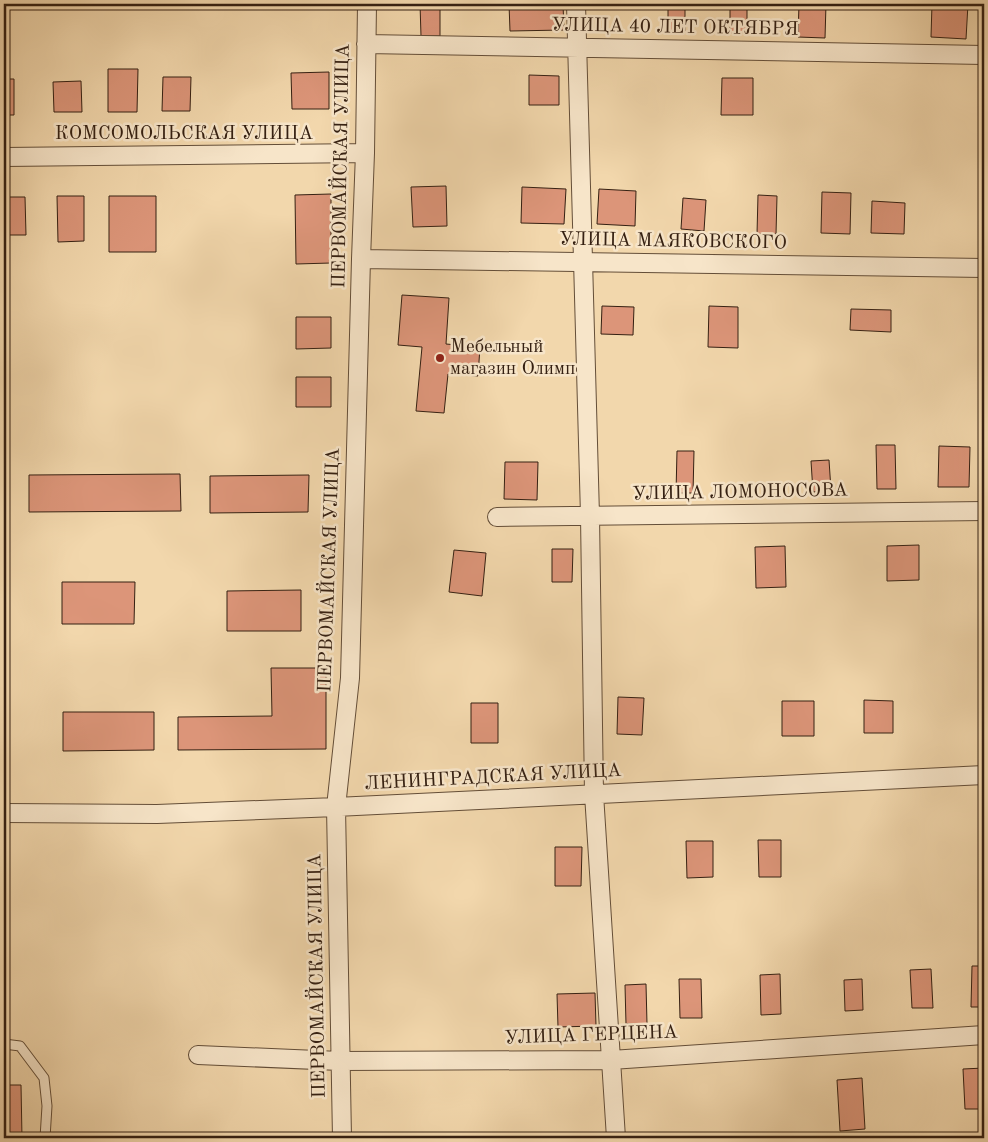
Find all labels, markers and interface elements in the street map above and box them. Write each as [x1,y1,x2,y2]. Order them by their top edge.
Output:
street label: УЛИЦА 40 ЛЕТ ОКТЯБРЯ [551,16,799,40]
street label: ПЕРВОМАЙСКАЯ УЛИЦА [326,43,354,289]
street label: КОМСОМОЛЬСКАЯ УЛИЦА [55,125,314,144]
street label: УЛИЦА МАЯКОВСКОГО [559,231,787,253]
place label: Мебельный магазин Олимп [450,338,575,379]
marker: Мебельный магазин Олимп [434,352,446,364]
street label: ПЕРВОМАЙСКАЯ УЛИЦА [312,447,344,693]
street label: УЛИЦА ЛОМОНОСОВА [632,482,849,504]
street label: ЛЕНИНГРАДСКАЯ УЛИЦА [364,762,622,794]
street label: ПЕРВОМАЙСКАЯ УЛИЦА [302,853,330,1099]
street label: УЛИЦА ГЕРЦЕНА [504,1023,679,1049]

